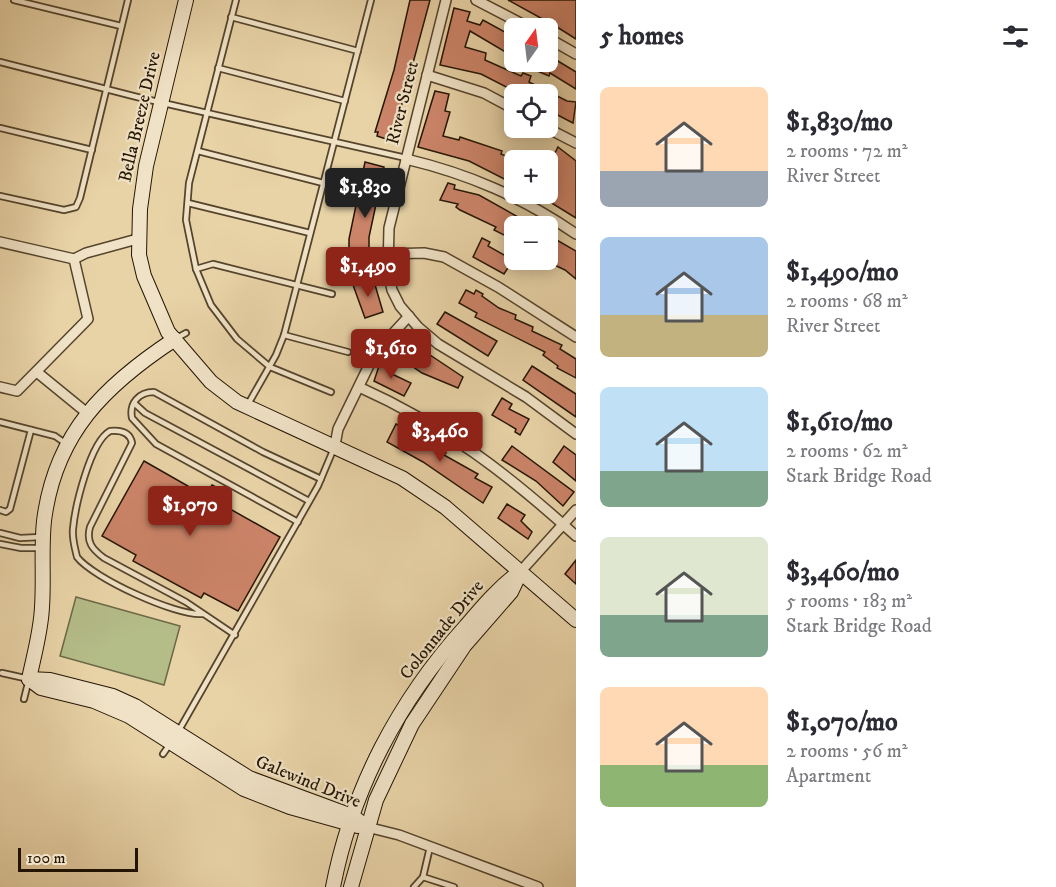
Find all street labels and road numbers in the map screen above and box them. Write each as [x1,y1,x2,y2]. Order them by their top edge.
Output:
street label: Bella Breeze Drive [114,50,166,184]
street label: River Street [382,59,424,147]
street label: Colonnade Drive [395,576,489,684]
street label: Galewind Drive [252,751,364,813]

